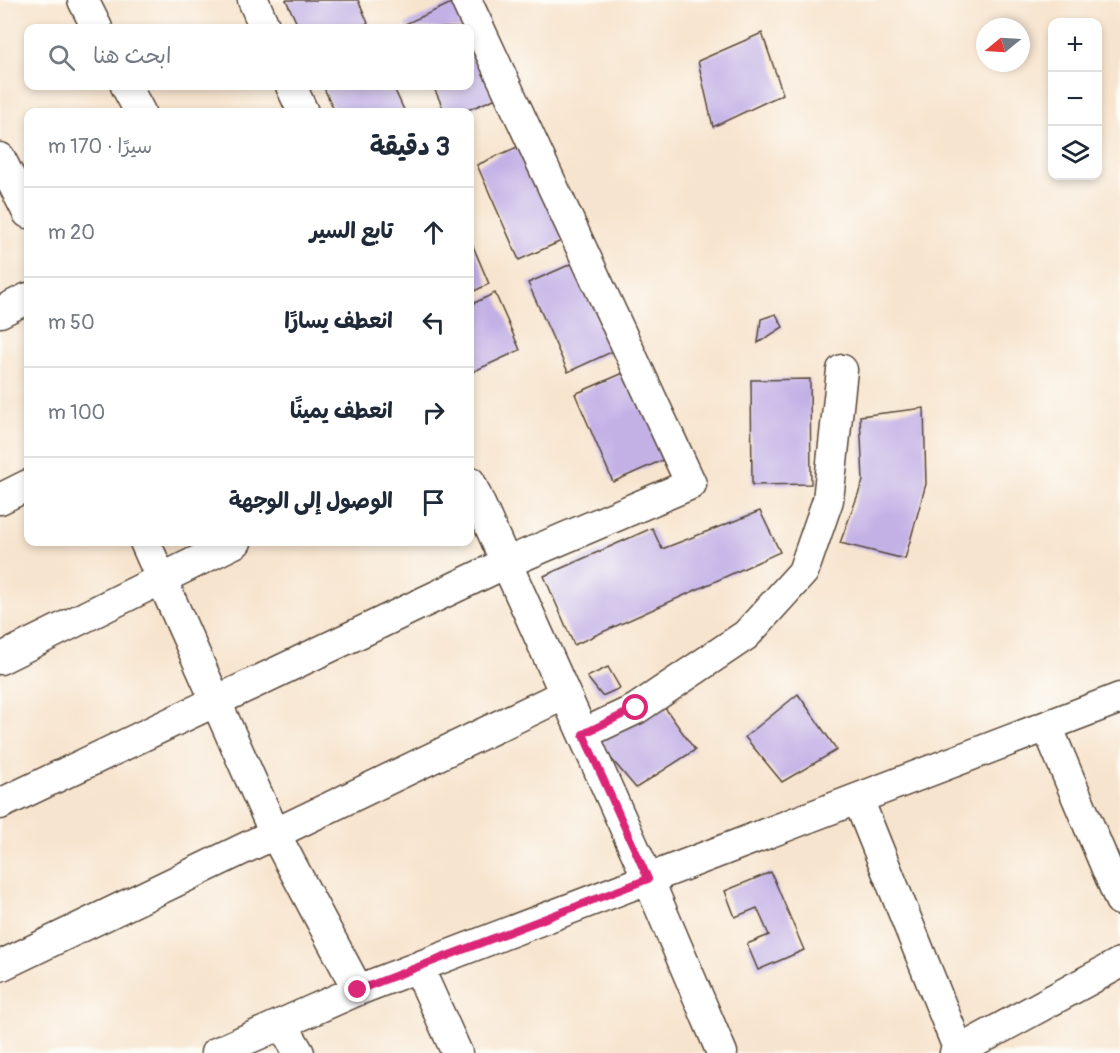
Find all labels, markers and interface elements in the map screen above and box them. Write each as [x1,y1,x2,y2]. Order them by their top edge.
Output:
north arrow [976,18,1030,72]
map controls [1048,18,1102,180]
button: + [1048,18,1102,72]
search box [24,24,474,90]
icon: search [45,41,78,74]
text: ابحث هنا [93,42,171,70]
button: − [1048,72,1102,126]
button: layers [1048,126,1102,180]
text: 3 دقيقة [370,131,450,163]
text: سيرًا · 170 m [48,134,152,159]
icon: ahead [417,216,450,249]
text: تابع السير [310,217,393,245]
text: 20 m [48,220,95,245]
icon: left [417,306,450,339]
text: انعطف يسارًا [284,307,393,335]
text: 50 m [48,310,95,335]
icon: right [417,396,450,429]
text: انعطف يمينًا [290,397,393,425]
text: 100 m [48,400,105,425]
icon: arrive [417,486,450,519]
text: الوصول إلى الوجهة [229,487,393,515]
route start [622,694,648,720]
route end [344,976,370,1002]

